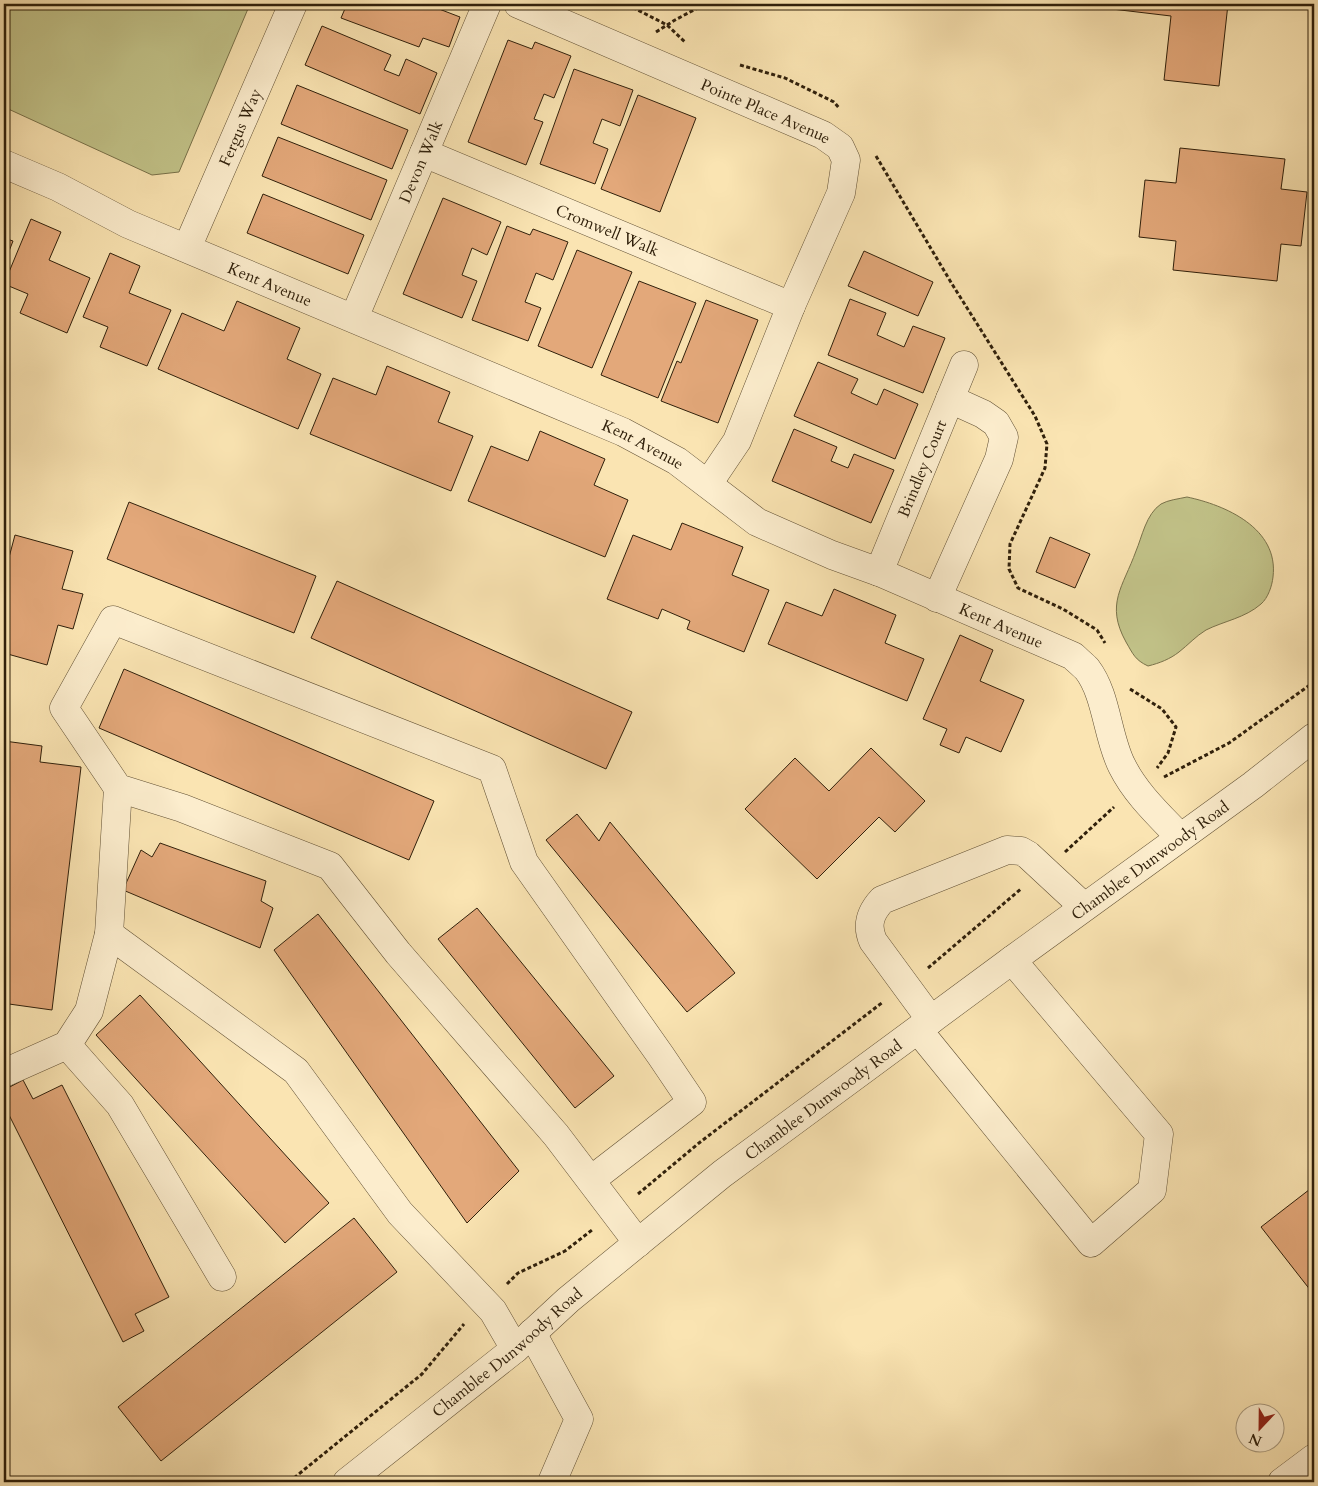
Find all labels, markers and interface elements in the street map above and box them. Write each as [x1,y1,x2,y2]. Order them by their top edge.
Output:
street label: Pointe Place Avenue [697,74,835,149]
street label: Fergus Way [214,85,267,170]
street label: Devon Walk [394,117,449,206]
street label: Cromwell Walk [552,199,663,262]
street label: Kent Avenue [224,257,315,312]
street label: Kent Avenue [598,414,688,475]
street label: Brindley Court [893,417,952,521]
street label: Kent Avenue [956,598,1046,654]
street label: Chamblee Dunwoody Road [1067,796,1234,926]
street label: Chamblee Dunwoody Road [740,1035,907,1166]
street label: Chamblee Dunwoody Road [428,1283,587,1423]
north arrow [1236,1404,1286,1454]
text: N [1246,1429,1265,1451]

